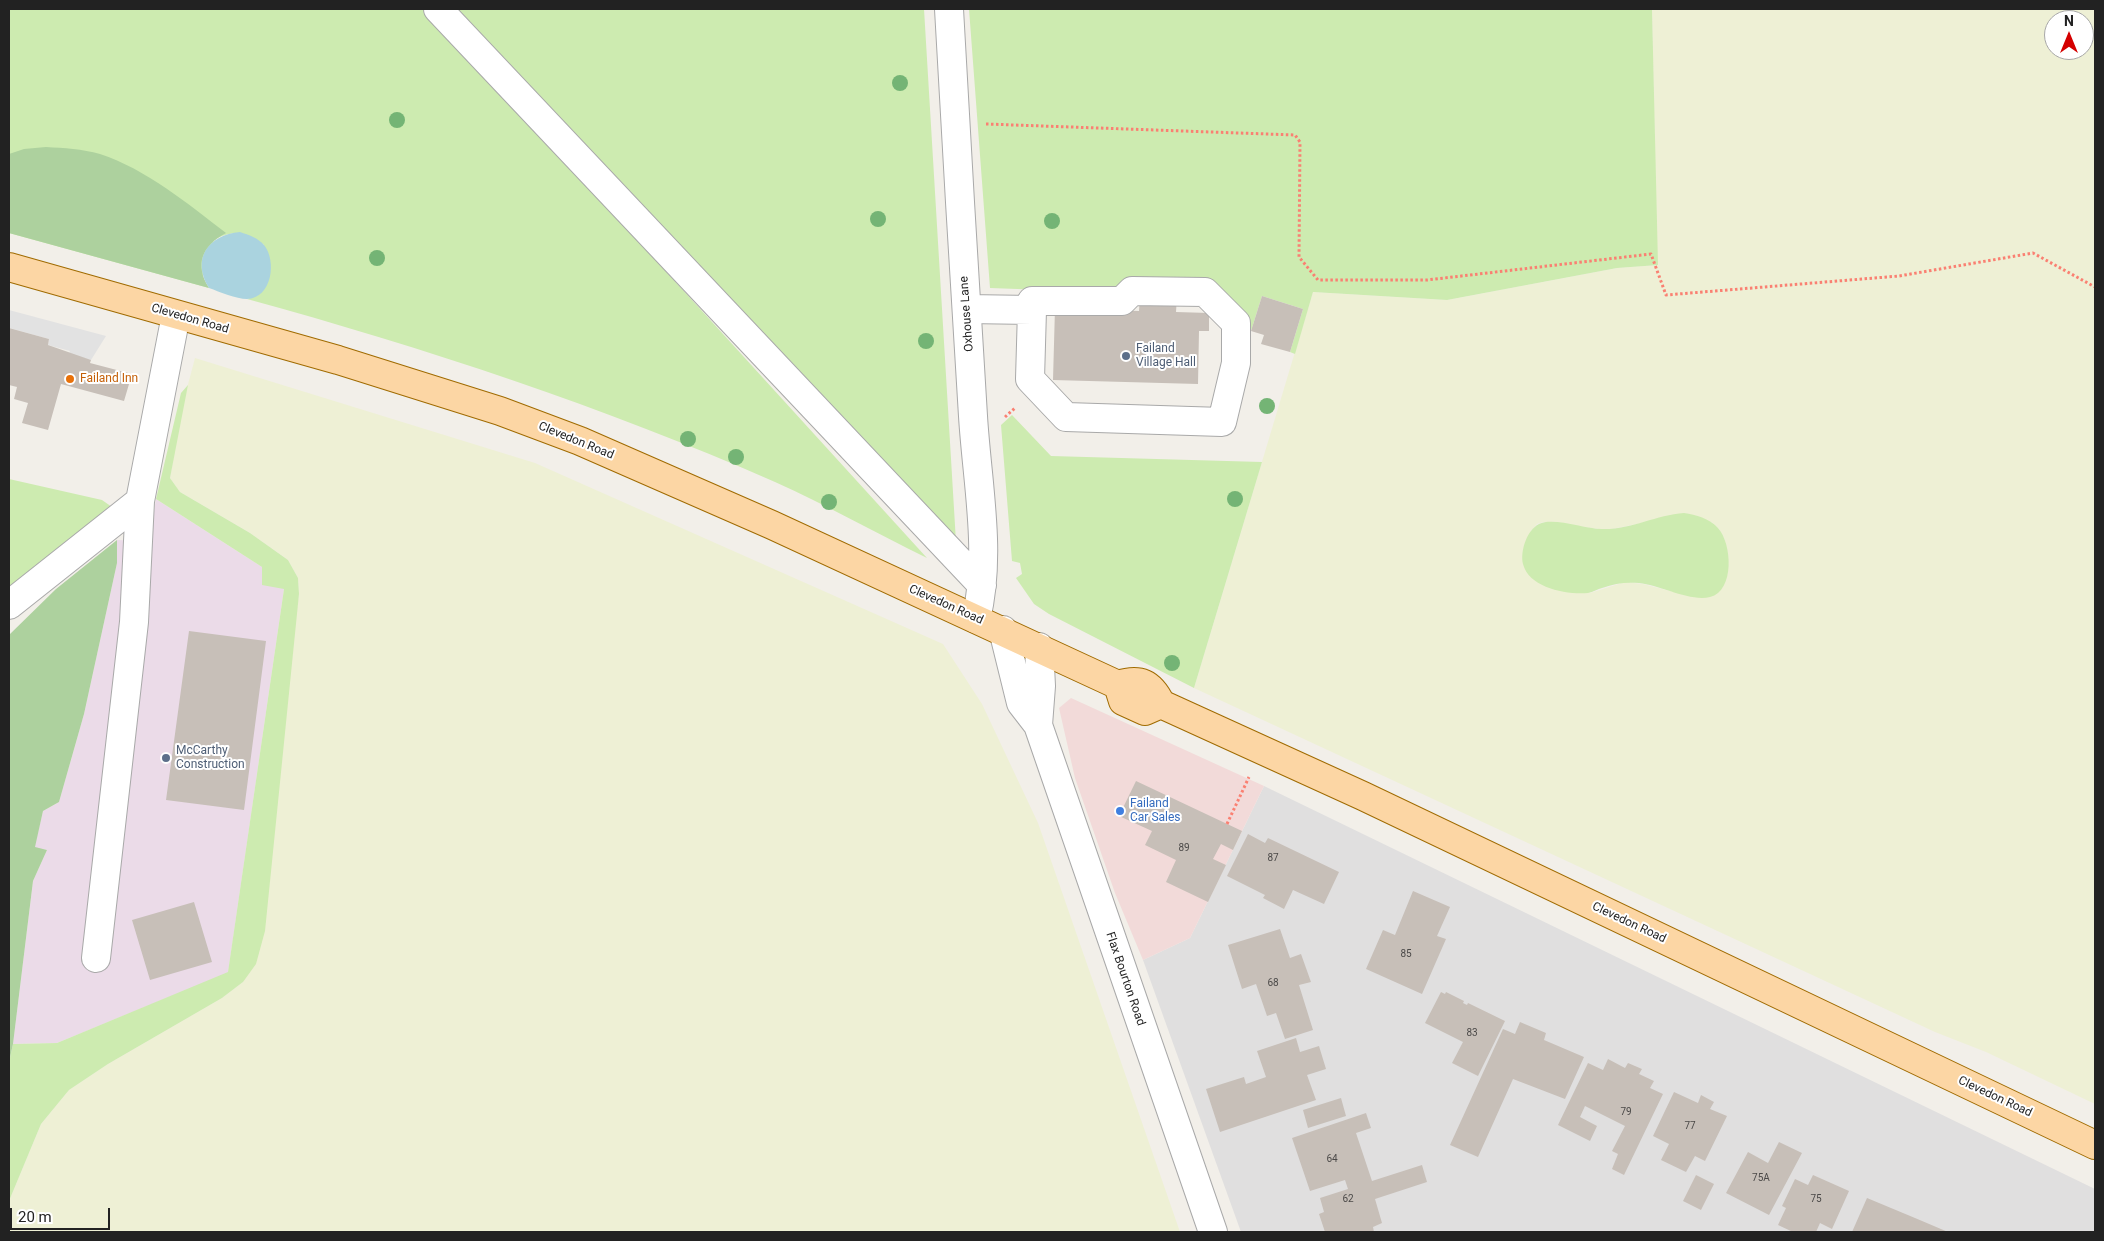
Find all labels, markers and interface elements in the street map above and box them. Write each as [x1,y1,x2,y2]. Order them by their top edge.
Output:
north arrow [2044,10,2094,60]
text: N [2064,13,2074,29]
street label: Oxhouse Lane [957,276,977,352]
street label: Clevedon Road [150,301,230,337]
place label: Failand Village Hall [1136,342,1196,370]
marker: Failand Village Hall [1120,350,1132,362]
place label: Failand Inn [80,372,138,386]
marker: Failand Inn [64,373,76,385]
street label: Clevedon Road [536,419,616,463]
street label: Clevedon Road [907,582,985,628]
place label: McCarthy Construction [176,744,245,772]
marker: McCarthy Construction [160,752,172,764]
place label: Failand Car Sales [1130,797,1181,825]
marker: Failand Car Sales [1114,805,1126,817]
house number: 89 [1178,842,1190,854]
house number: 87 [1267,852,1279,864]
street label: Clevedon Road [1590,900,1668,946]
street label: Flax Bourton Road [1102,930,1148,1028]
house number: 85 [1400,948,1412,960]
house number: 68 [1267,977,1279,989]
house number: 83 [1466,1027,1478,1039]
street label: Clevedon Road [1956,1074,2034,1120]
house number: 79 [1620,1106,1632,1118]
house number: 77 [1684,1120,1696,1132]
house number: 64 [1326,1153,1338,1165]
house number: 75A [1752,1172,1770,1184]
house number: 62 [1342,1193,1354,1205]
house number: 75 [1810,1193,1822,1205]
scale bar [12,1198,112,1230]
text: 20 m [18,1208,52,1226]

